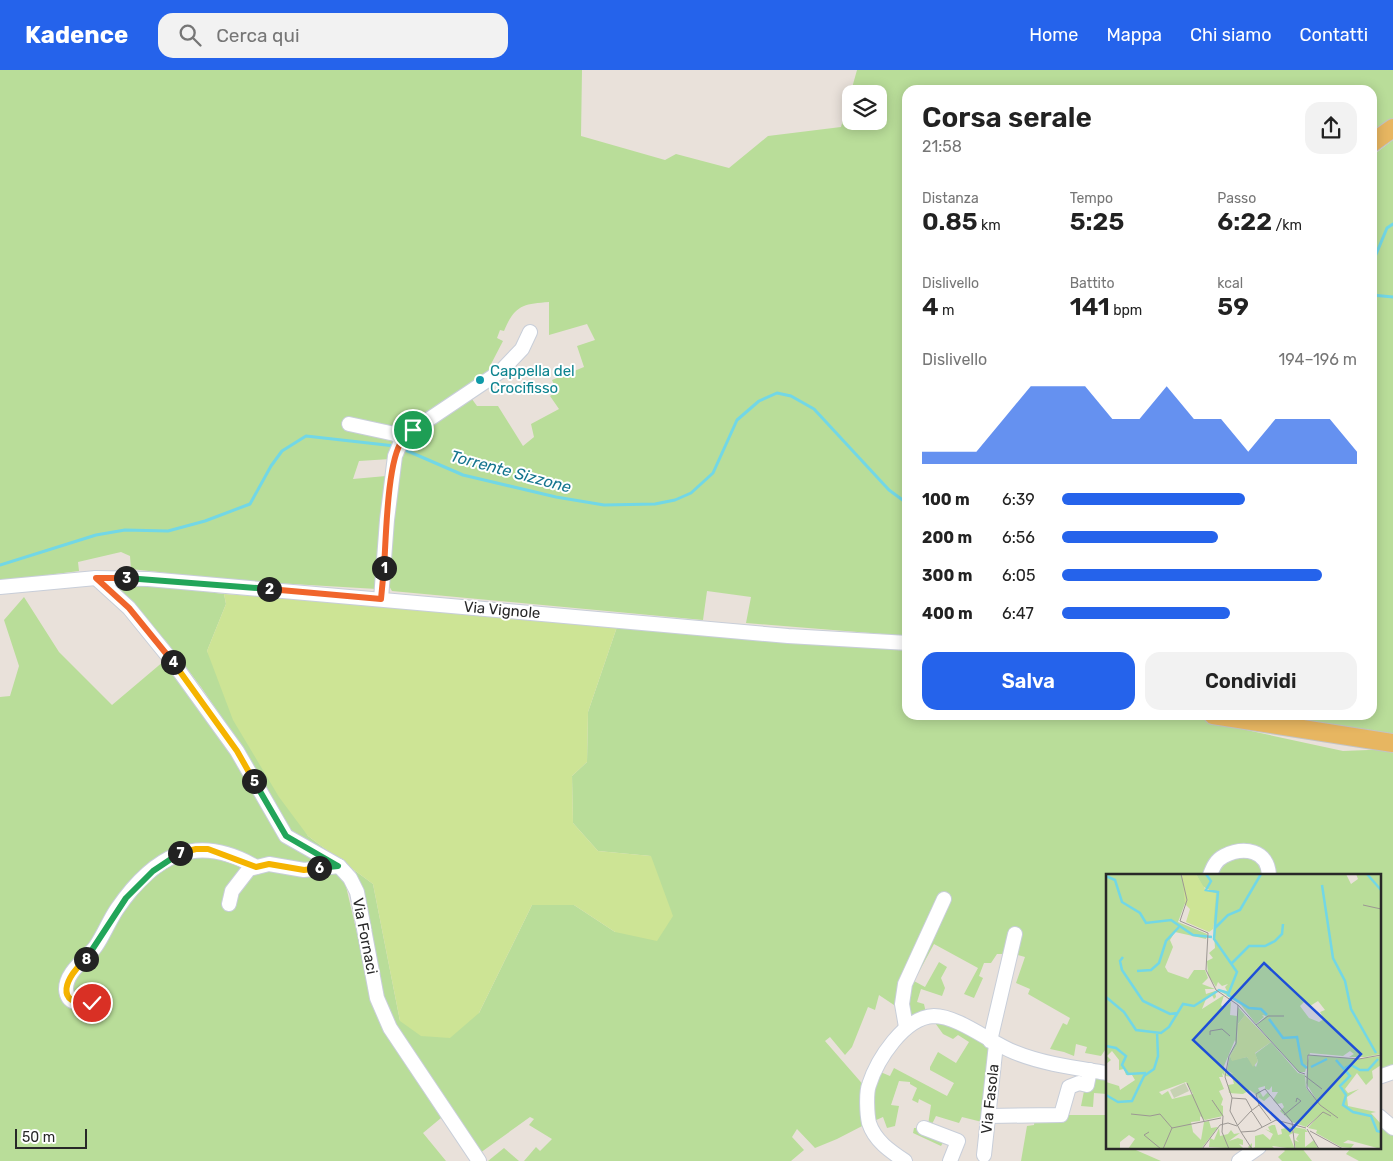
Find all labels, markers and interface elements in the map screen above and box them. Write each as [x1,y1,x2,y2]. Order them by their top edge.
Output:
search box [158,13,508,58]
text: Kadence [25,21,128,49]
icon: search [176,21,204,49]
text: Cerca qui [216,24,299,47]
text: Home [1029,24,1078,46]
text: Mappa [1106,24,1162,46]
text: Chi siamo [1190,24,1272,46]
text: Contatti [1300,24,1368,46]
map controls [842,85,887,130]
button: layers [842,85,887,130]
text: Corsa serale [922,101,1092,134]
button: share [1305,102,1357,154]
text: 21:58 [922,137,962,156]
text: Distanza [922,190,979,207]
text: Tempo [1070,190,1113,207]
text: Passo [1217,190,1256,207]
text: 0.85 [922,207,978,236]
text: 5:25 [1070,207,1124,236]
text: 6:22 [1217,207,1272,236]
text: km [978,217,1001,234]
text: /km [1272,217,1302,234]
text: Dislivello [922,275,979,292]
text: Battito [1070,275,1115,292]
text: kcal [1217,275,1243,292]
text: 4 [922,292,939,321]
text: 141 [1070,292,1110,321]
text: 59 [1217,292,1249,321]
text: m [939,302,955,319]
text: bpm [1110,302,1142,319]
text: Dislivello [922,350,987,369]
text: 194–196 m [1278,350,1357,369]
place label: Cappella del Crocifisso [490,362,575,397]
marker: Cappella del Crocifisso [474,374,486,386]
pin [392,409,434,451]
icon: arrive [399,416,427,444]
water label: Torrente Sizzone [448,446,573,497]
text: 100 m [922,490,970,509]
text: 6:39 [1002,490,1035,509]
text: 200 m [922,528,972,547]
text: 6:56 [1002,528,1035,547]
pin: 1 [372,556,396,580]
text: 1 [381,560,388,577]
pin: 3 [114,566,138,590]
text: 300 m [922,566,972,585]
text: 6:05 [1002,566,1035,585]
text: 3 [122,570,131,587]
pin: 2 [256,576,282,602]
text: 2 [265,581,274,598]
street label: Via Vignole [463,598,541,622]
text: 400 m [922,604,973,623]
text: 6:47 [1002,604,1034,623]
pin: 4 [160,650,186,674]
button: Salva [922,652,1135,710]
button: Condividi [1145,652,1357,710]
text: 4 [169,654,178,671]
pin: 5 [242,768,266,794]
text: 5 [250,773,259,790]
pin: 7 [168,840,192,866]
text: 7 [176,845,185,862]
pin: 6 [306,856,332,880]
text: 6 [315,860,324,877]
inset map [1106,874,1380,1148]
street label: Via Fornaci [349,896,381,976]
pin: 8 [74,946,98,972]
text: 8 [82,951,91,968]
pin [71,982,113,1024]
icon: check [78,989,106,1017]
street label: Via Fasola [977,1063,1003,1135]
scale bar [15,1126,88,1149]
text: 50 m [22,1129,55,1146]

